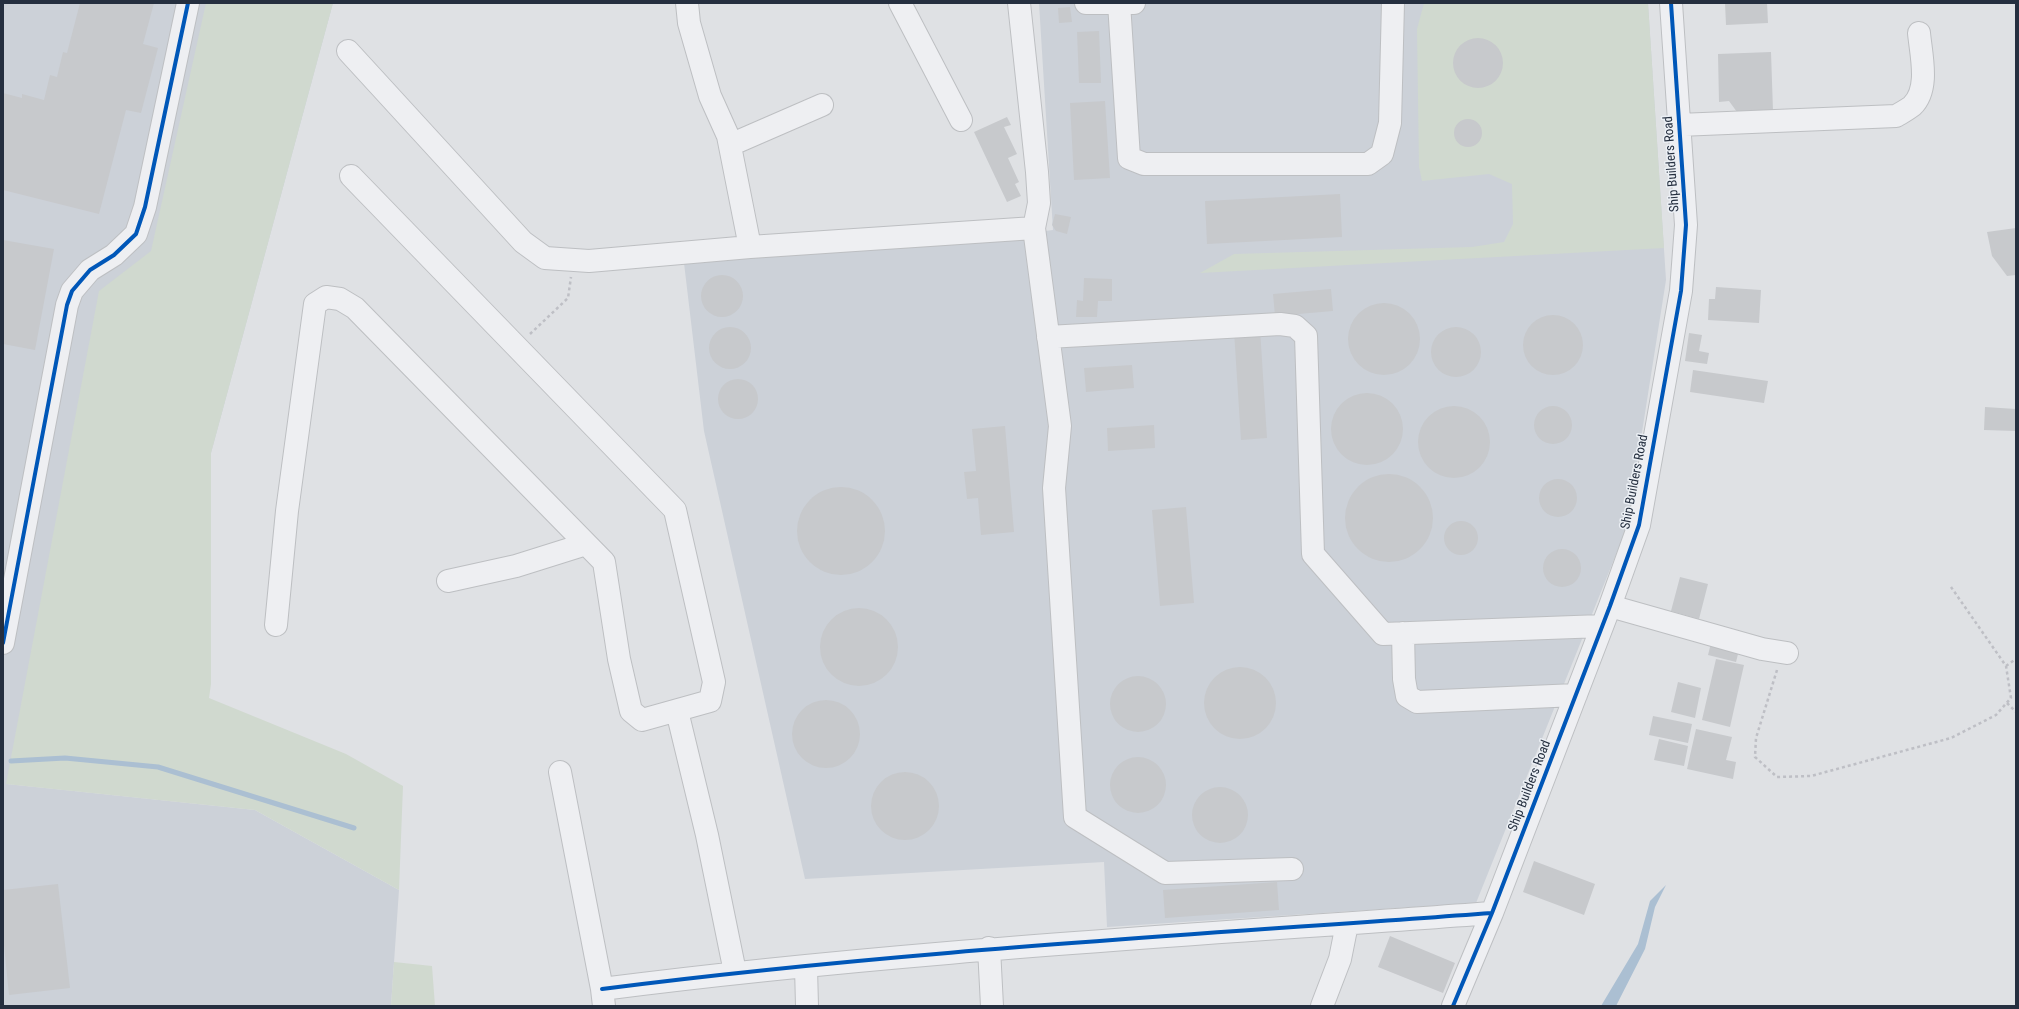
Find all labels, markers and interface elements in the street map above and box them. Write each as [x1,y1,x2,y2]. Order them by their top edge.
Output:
street label: Ship Builders Road [1661,115,1683,213]
street label: Ship Builders Road [1618,433,1652,531]
street label: Ship Builders Road [1505,738,1555,834]

